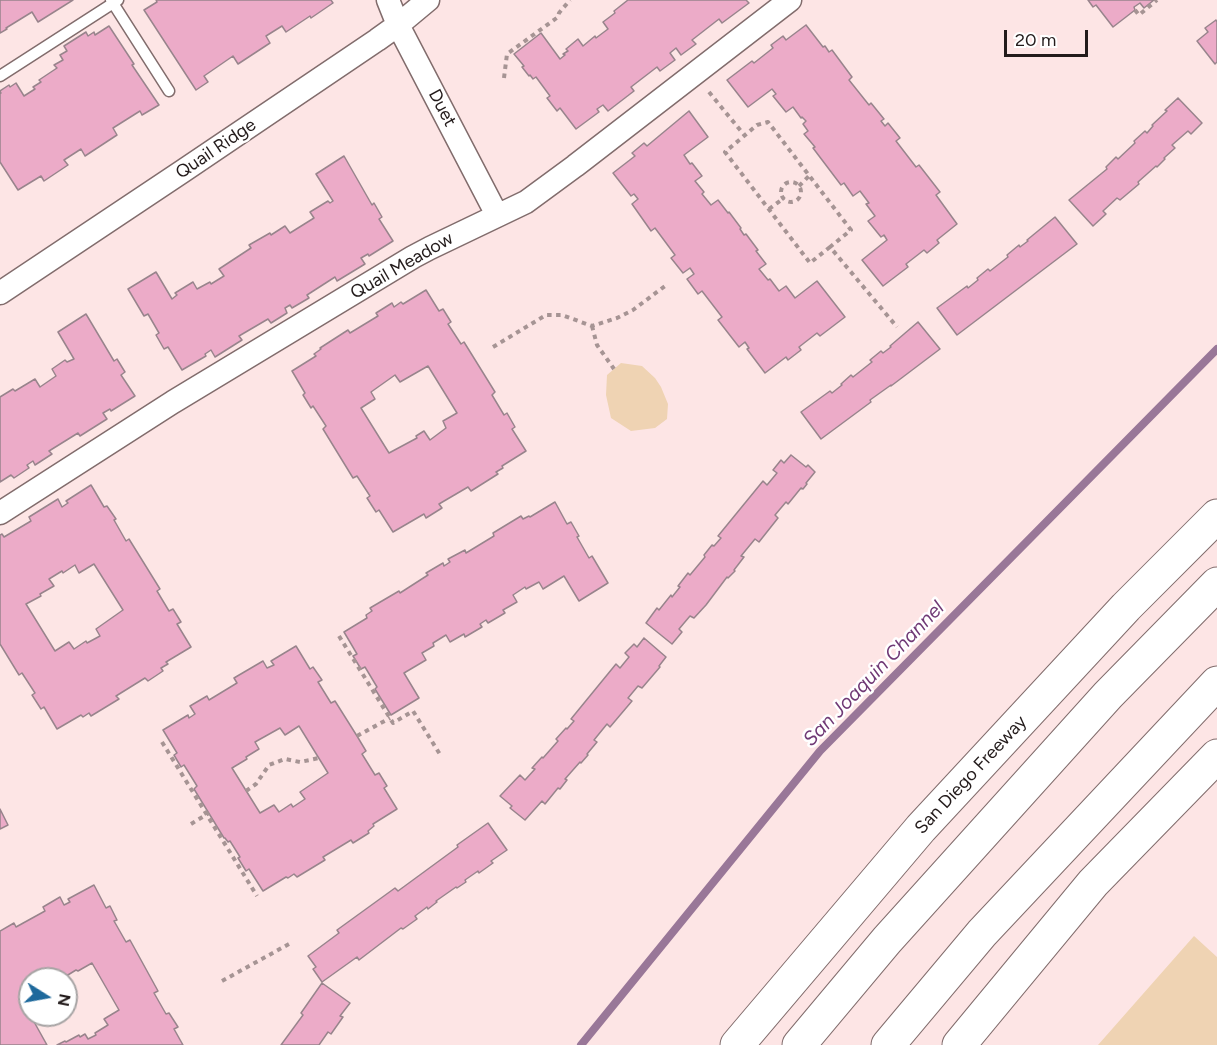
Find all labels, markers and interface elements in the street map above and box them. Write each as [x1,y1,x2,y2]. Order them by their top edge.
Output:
scale bar [1007,18,1091,56]
text: 20 m [1015,29,1056,51]
street label: Duet [423,86,461,130]
street label: Quail Ridge [172,114,260,184]
street label: Quail Meadow [347,228,457,304]
water label: San Joaquin Channel [798,596,950,752]
street label: San Diego Freeway [911,711,1031,839]
north arrow [18,967,78,1027]
text: N [54,992,75,1008]

